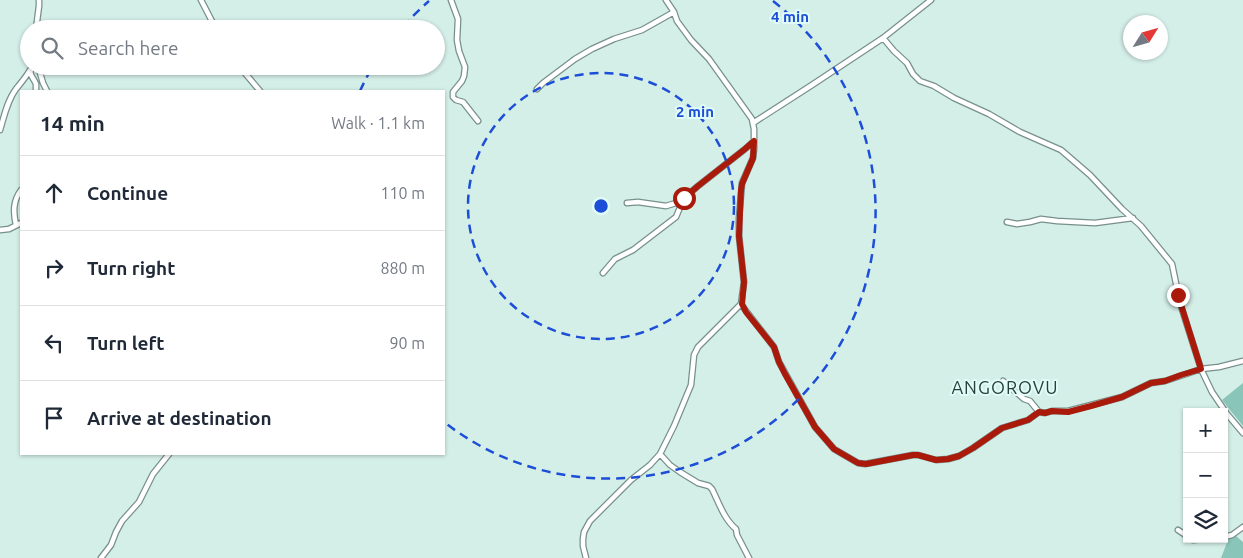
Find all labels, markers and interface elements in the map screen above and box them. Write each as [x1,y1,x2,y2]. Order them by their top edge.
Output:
text: 4 min [771,8,809,25]
north arrow [1123,15,1168,60]
search box [20,20,445,75]
icon: search [38,34,66,62]
text: Search here [78,37,178,59]
text: 2 min [676,103,714,120]
text: 14 min [40,111,105,135]
text: Walk · 1.1 km [331,114,425,132]
icon: ahead [40,179,68,207]
text: Continue [87,182,168,204]
text: 110 m [380,184,425,202]
route start [673,187,696,210]
centre of rings [592,197,610,215]
icon: right [40,254,68,282]
text: Turn right [87,257,175,279]
text: 880 m [380,259,425,277]
route end [1167,284,1190,307]
icon: left [40,329,68,357]
text: Turn left [87,332,165,354]
text: 90 m [389,334,425,352]
district label: ANGOROVU [951,377,1059,397]
icon: arrive [40,404,68,432]
text: Arrive at destination [87,407,272,429]
map controls [1183,408,1228,543]
button: + [1183,408,1228,453]
button: − [1183,453,1228,498]
button: layers [1183,498,1228,543]

